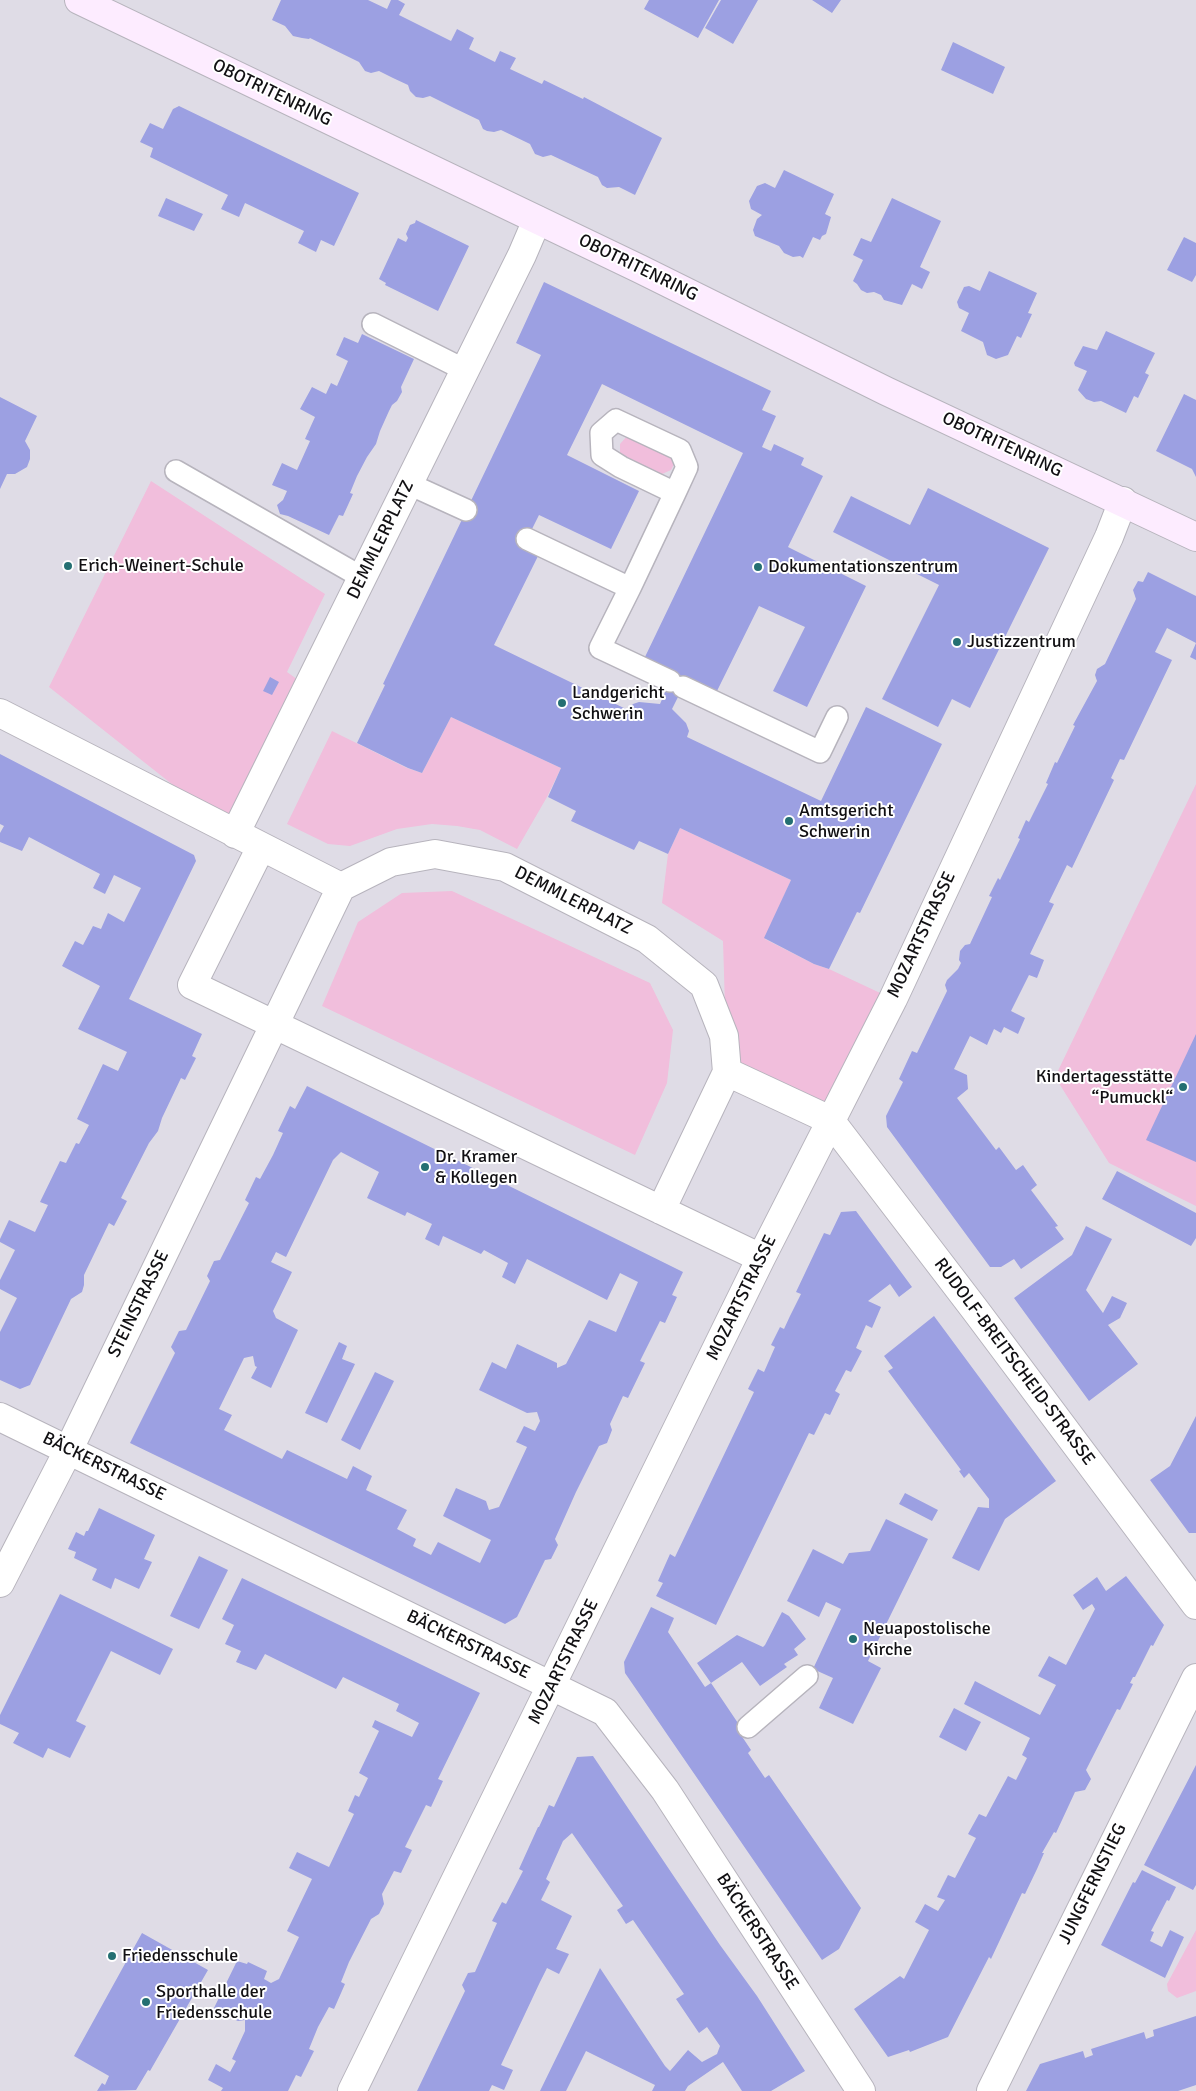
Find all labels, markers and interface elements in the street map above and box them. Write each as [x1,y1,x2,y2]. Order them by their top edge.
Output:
street label: OBOTRITENRING [209,55,335,131]
street label: OBOTRITENRING [575,230,701,306]
street label: OBOTRITENRING [938,408,1066,482]
street label: DEMMLERPLATZ [343,477,419,603]
place label: Erich-Weinert-Schule [78,555,244,577]
place label: Dokumentationszentrum [768,556,958,578]
marker: Erich-Weinert-Schule [62,560,74,572]
marker: Dokumentationszentrum [752,561,764,573]
place label: Justizzentrum [967,631,1076,653]
marker: Justizzentrum [951,636,963,648]
place label: Landgericht Schwerin [572,682,665,724]
marker: Landgericht Schwerin [556,697,568,709]
place label: Amtsgericht Schwerin [799,800,893,842]
marker: Amtsgericht Schwerin [783,815,795,827]
street label: DEMMLERPLATZ [510,862,636,940]
street label: MOZARTSTRASSE [883,868,961,1002]
place label: Kindertagesstätte “Pumuckl“ [1036,1066,1173,1108]
marker: Kindertagesstätte “Pumuckl“ [1177,1081,1189,1093]
place label: Dr. Kramer & Kollegen [435,1146,517,1188]
marker: Dr. Kramer & Kollegen [419,1161,431,1173]
street label: MOZARTSTRASSE [702,1232,782,1364]
street label: STEINSTRASSE [104,1247,174,1361]
street label: RUDOLF-BREITSCHEID-STRASSE [929,1254,1099,1470]
street label: BÄCKERSTRASSE [39,1428,169,1506]
street label: MOZARTSTRASSE [524,1596,604,1728]
street label: BÄCKERSTRASSE [403,1606,533,1684]
place label: Neuapostolische Kirche [863,1618,991,1660]
marker: Neuapostolische Kirche [847,1633,859,1645]
street label: JUNGFERNSTIEG [1054,1820,1132,1948]
street label: BÄCKERSTRASSE [711,1870,803,1994]
place label: Friedensschule [122,1945,238,1967]
marker: Friedensschule [106,1950,118,1962]
place label: Sporthalle der Friedensschule [156,1981,272,2024]
marker: Sporthalle der Friedensschule [140,1996,152,2008]

